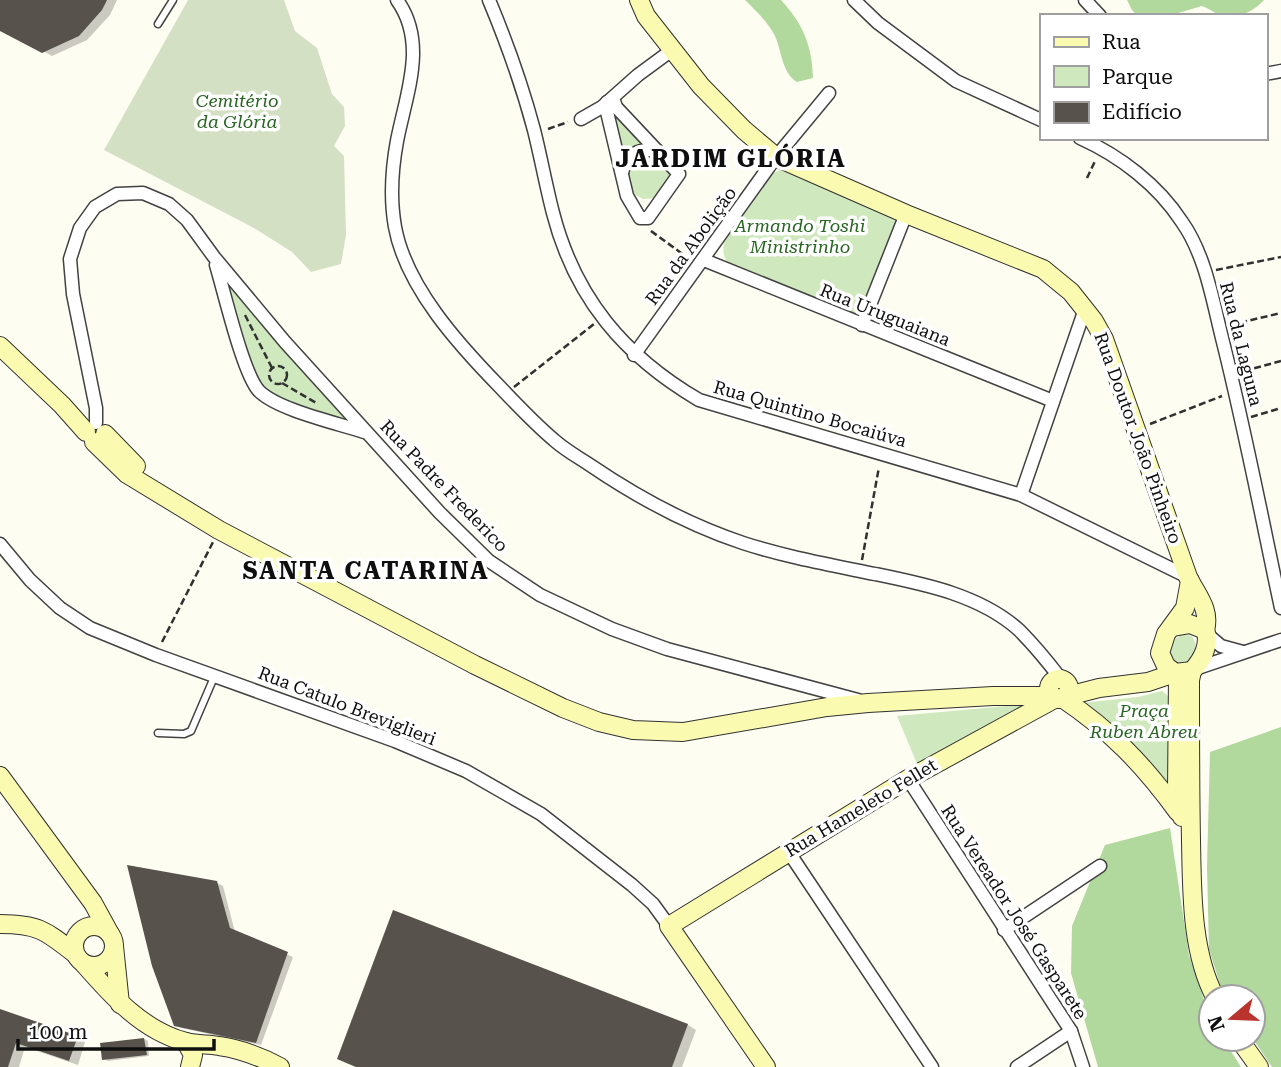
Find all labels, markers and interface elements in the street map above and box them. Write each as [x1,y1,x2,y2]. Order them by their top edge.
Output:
legend [1040,14,1267,140]
text: Rua [1102,30,1141,54]
text: Parque [1102,65,1173,89]
park label: Cemitério da Glória [196,90,278,132]
text: Edifício [1102,100,1182,124]
district label: JARDIM GLÓRIA [615,143,847,173]
street label: Rua da Abolição [641,182,741,309]
park label: Armando Toshi Ministrinho [734,215,866,257]
street label: Rua Uruguaiana [817,279,954,350]
street label: Rua da Laguna [1216,280,1267,408]
street label: Rua Doutor João Pinheiro [1090,329,1187,547]
street label: Rua Quintino Bocaiúva [711,376,909,451]
street label: Rua Padre Frederico [376,415,513,556]
district label: SANTA CATARINA [242,557,490,585]
street label: Rua Catulo Breviglieri [255,662,439,749]
park label: Praça Ruben Abreu [1089,700,1198,742]
street label: Rua Hameleto Fellet [781,754,941,861]
street label: Rua Vereador José Gasparete [937,801,1092,1023]
north arrow [1197,983,1267,1053]
scale bar [18,1007,214,1052]
text: N [1203,1012,1230,1034]
text: 100 m [28,1020,88,1044]

